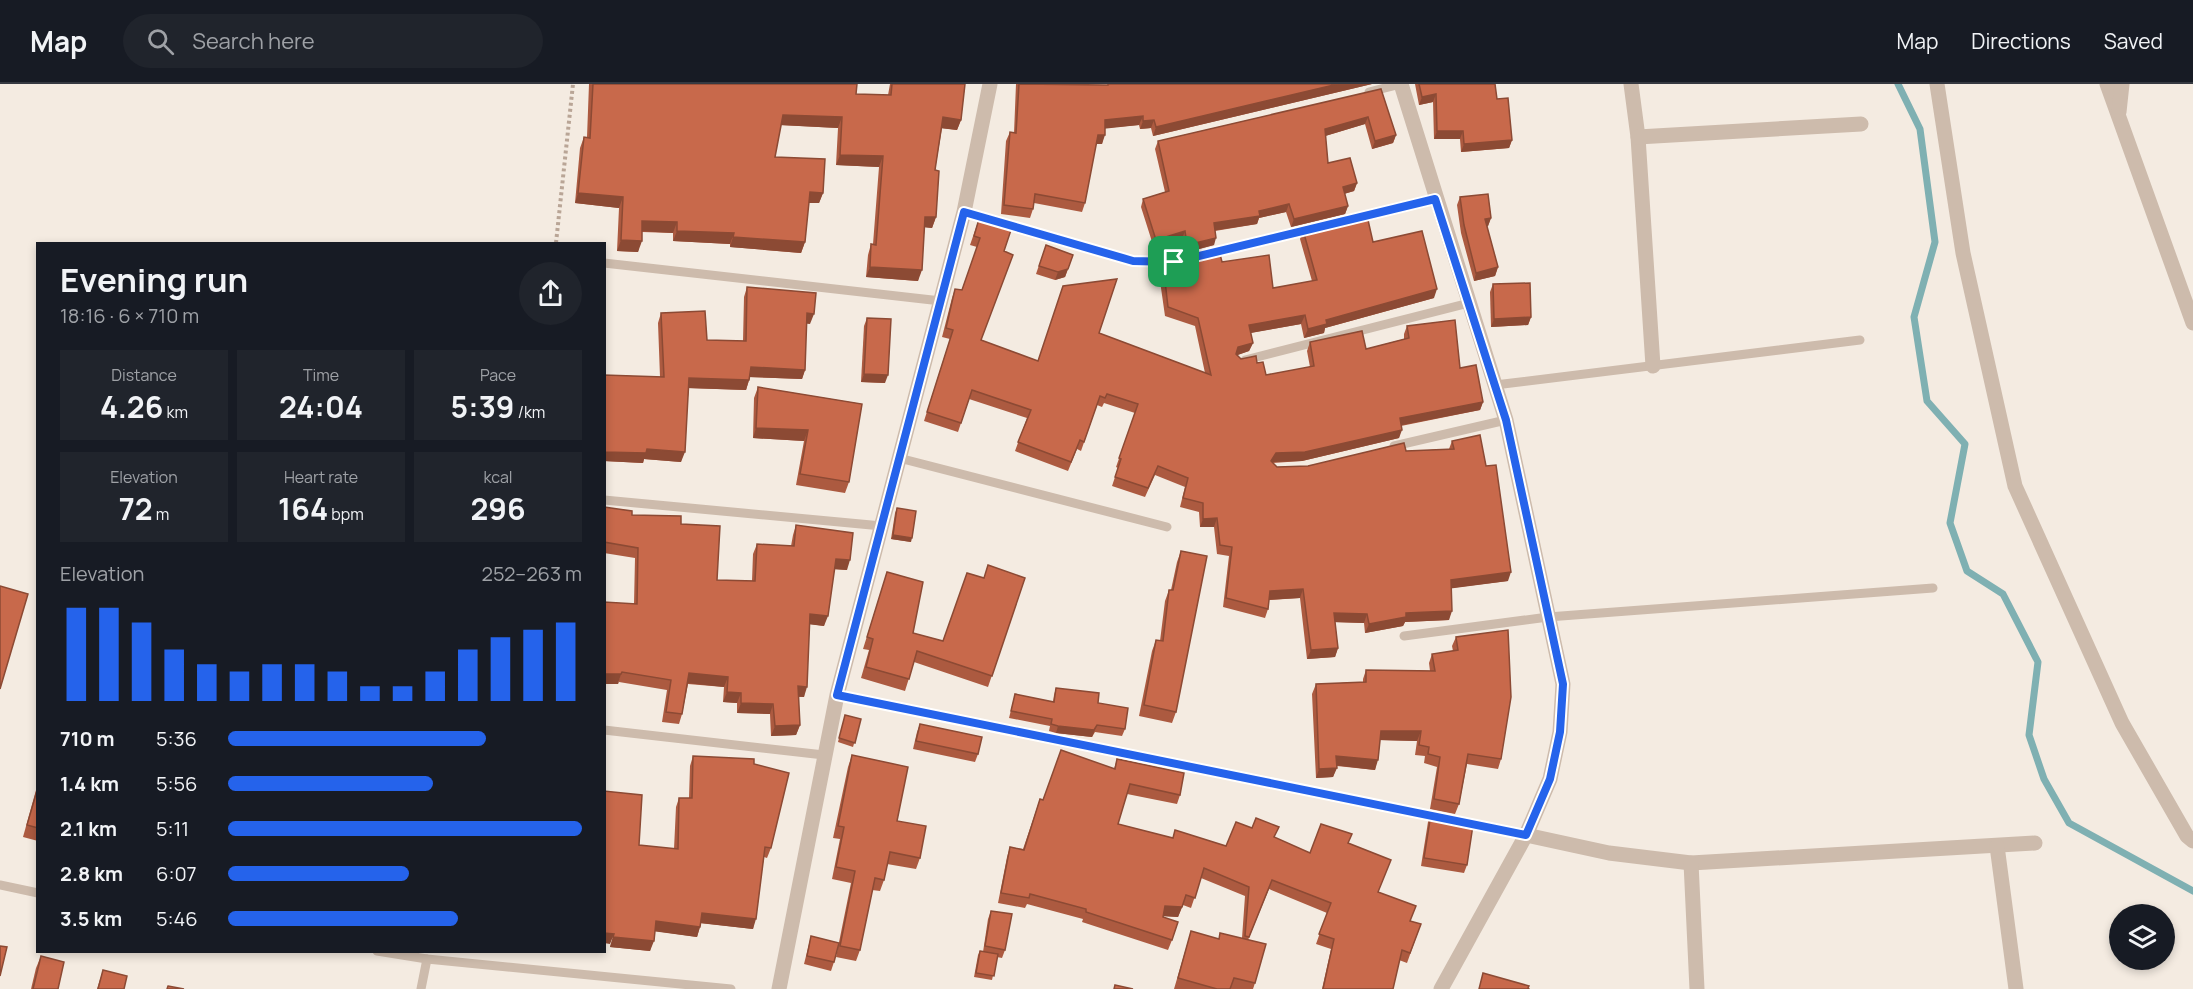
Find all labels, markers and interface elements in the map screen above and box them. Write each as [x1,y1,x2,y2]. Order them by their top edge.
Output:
search box [123,14,543,68]
text: Map [30,22,87,60]
icon: search [144,25,177,58]
text: Search here [192,26,315,56]
text: Map [1897,27,1938,55]
text: Directions [1971,27,2071,55]
text: Saved [2104,27,2163,55]
pin [1148,236,1199,287]
icon: arrive [1157,245,1190,278]
text: Evening run [60,257,248,302]
button: share [519,262,582,325]
text: 18:16 · 6 × 710 m [60,302,199,329]
text: Distance [111,364,177,386]
text: Time [303,364,339,386]
text: Pace [480,364,516,386]
text: 4.26 [100,386,163,427]
text: 24:04 [279,386,363,427]
text: 5:39 [451,386,515,427]
text: km [163,401,188,423]
text: /km [515,401,545,423]
text: Elevation [110,466,178,488]
text: Heart rate [284,466,358,488]
text: kcal [483,466,513,488]
text: 72 [119,488,153,529]
text: 164 [278,488,328,529]
text: 296 [470,488,526,529]
text: m [153,503,169,525]
text: bpm [328,503,364,525]
text: Elevation [60,560,144,587]
text: 252–263 m [482,560,582,587]
text: 710 m [60,725,115,752]
text: 5:36 [156,725,197,752]
text: 1.4 km [60,770,119,797]
text: 5:56 [156,770,198,797]
text: 2.1 km [60,815,117,842]
text: 5:11 [156,815,189,842]
text: 2.8 km [60,860,123,887]
text: 6:07 [156,860,197,887]
map controls [2109,904,2175,970]
button: layers [2109,904,2175,970]
text: 3.5 km [60,905,122,932]
text: 5:46 [156,905,198,932]

